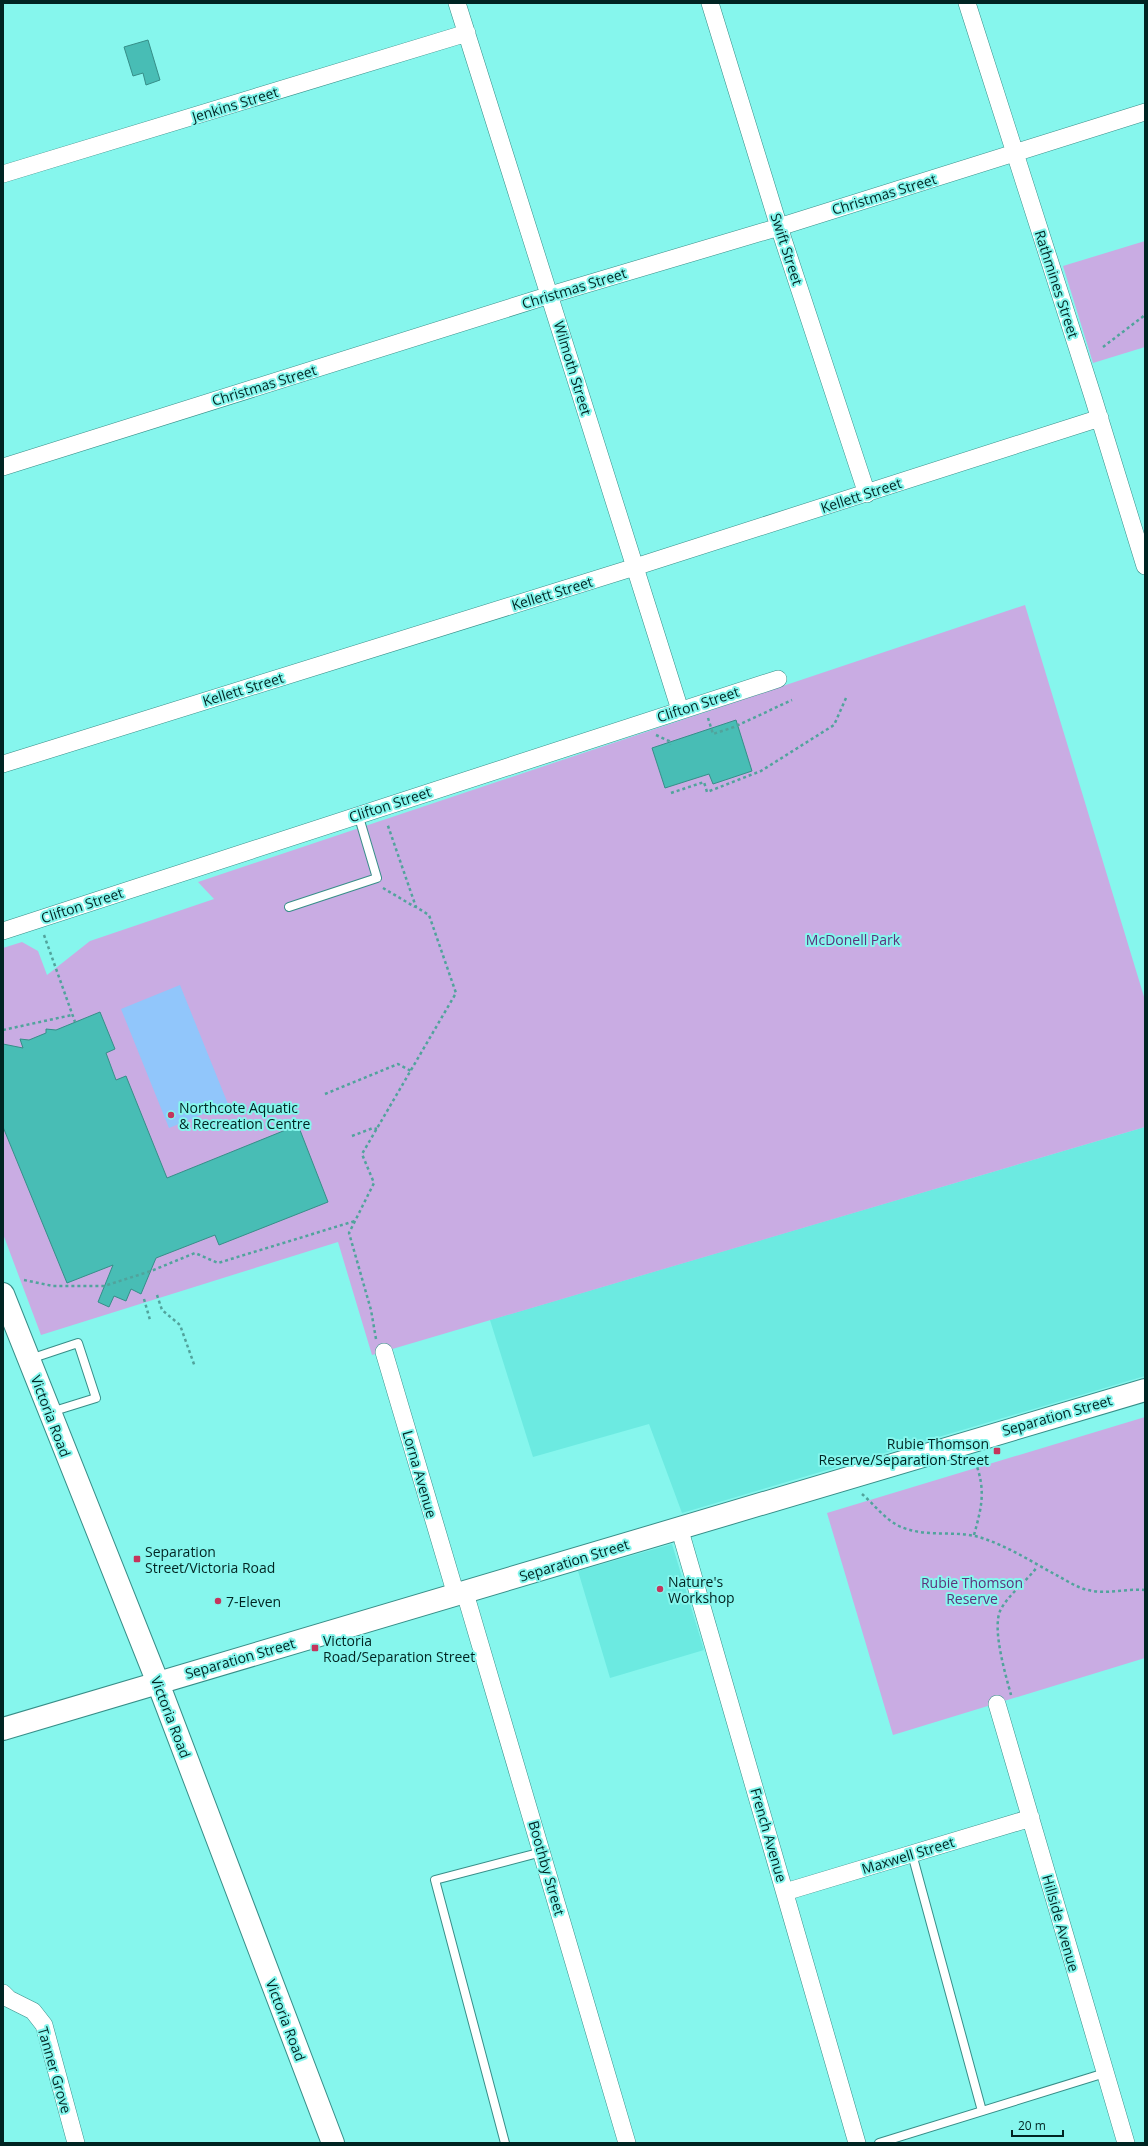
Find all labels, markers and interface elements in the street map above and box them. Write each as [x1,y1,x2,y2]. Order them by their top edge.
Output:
street label: Jenkins Street [188,82,280,127]
street label: Christmas Street [829,169,939,219]
street label: Swift Street [766,211,808,287]
street label: Rathmines Street [1031,228,1083,340]
street label: Christmas Street [519,263,629,313]
street label: Wilmoth Street [550,319,596,417]
street label: Christmas Street [209,360,319,410]
street label: Kellett Street [818,473,904,517]
street label: Kellett Street [509,572,595,614]
street label: Kellett Street [200,668,286,710]
street label: Clifton Street [654,682,742,726]
street label: Clifton Street [346,782,434,826]
street label: Clifton Street [38,883,126,927]
park label: McDonell Park [806,930,901,949]
place label: Northcote Aquatic & Recreation Centre [179,1098,311,1133]
marker: Northcote Aquatic & Recreation Centre [166,1110,176,1120]
street label: Victoria Road [27,1372,75,1460]
street label: Separation Street [1000,1390,1114,1440]
street label: Lorna Avenue [398,1428,442,1520]
place label: Rubie Thomson Reserve/Separation Street [819,1434,989,1469]
marker: Rubie Thomson Reserve/Separation Street [992,1446,1002,1456]
street label: Separation Street [517,1534,631,1586]
place label: Separation Street/Victoria Road [145,1542,275,1577]
marker: Separation Street/Victoria Road [132,1554,142,1564]
place label: Nature's Workshop [668,1572,735,1607]
park label: Rubie Thomson Reserve [921,1573,1023,1608]
marker: Nature's Workshop [655,1584,665,1594]
place label: 7-Eleven [226,1592,281,1611]
marker: 7-Eleven [213,1596,223,1606]
place label: Victoria Road/Separation Street [323,1631,475,1666]
street label: Separation Street [183,1633,297,1683]
marker: Victoria Road/Separation Street [310,1643,320,1653]
street label: Victoria Road [147,1673,195,1761]
street label: French Avenue [746,1786,792,1884]
street label: Boothby Street [524,1818,570,1918]
street label: Maxwell Street [859,1832,957,1878]
street label: Hillside Avenue [1038,1872,1084,1974]
street label: Victoria Road [262,1976,310,2064]
street label: Tanner Grove [34,2025,76,2116]
scale bar [1012,2112,1063,2138]
text: 20 m [1018,2117,1046,2134]

